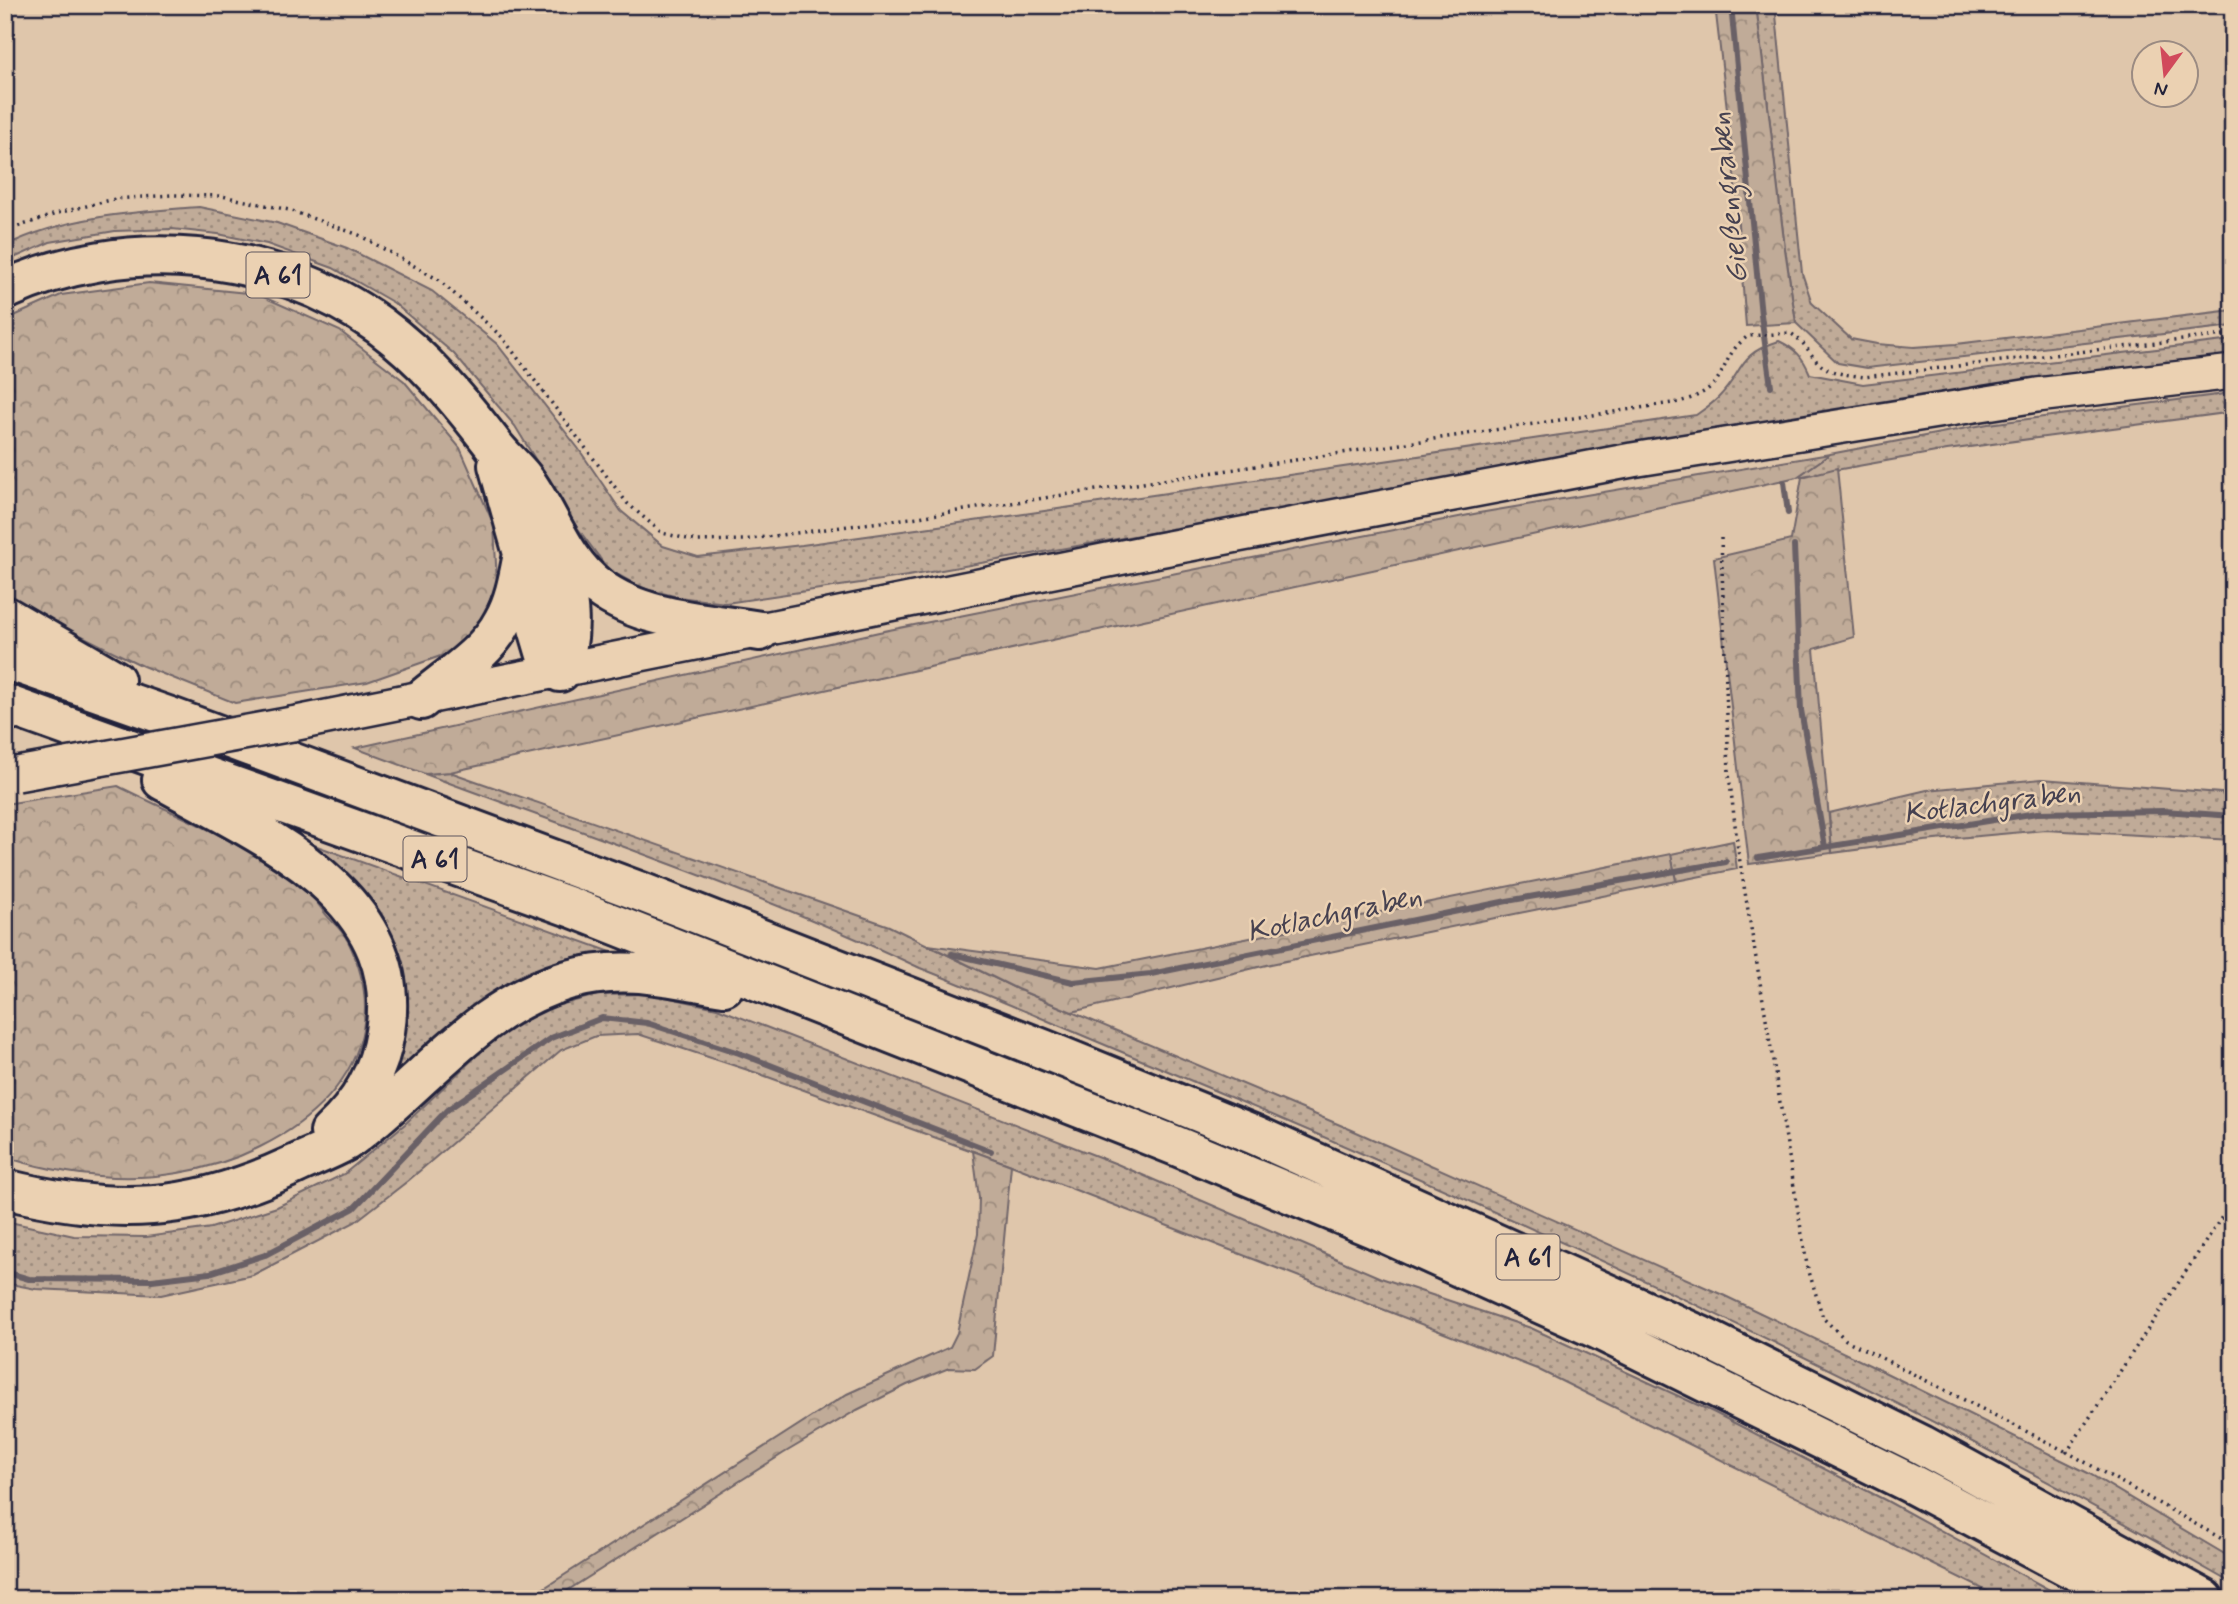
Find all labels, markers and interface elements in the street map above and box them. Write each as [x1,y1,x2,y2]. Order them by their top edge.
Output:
north arrow [2130,38,2200,108]
text: N [2152,75,2170,103]
water label: Gießengraben [1701,110,1762,286]
road number: A 61 [246,252,310,298]
water label: Kotlachgraben [1901,773,2083,835]
road number: A 61 [404,836,466,881]
water label: Kotlachgraben [1243,877,1426,953]
road number: A 61 [1496,1234,1560,1280]

